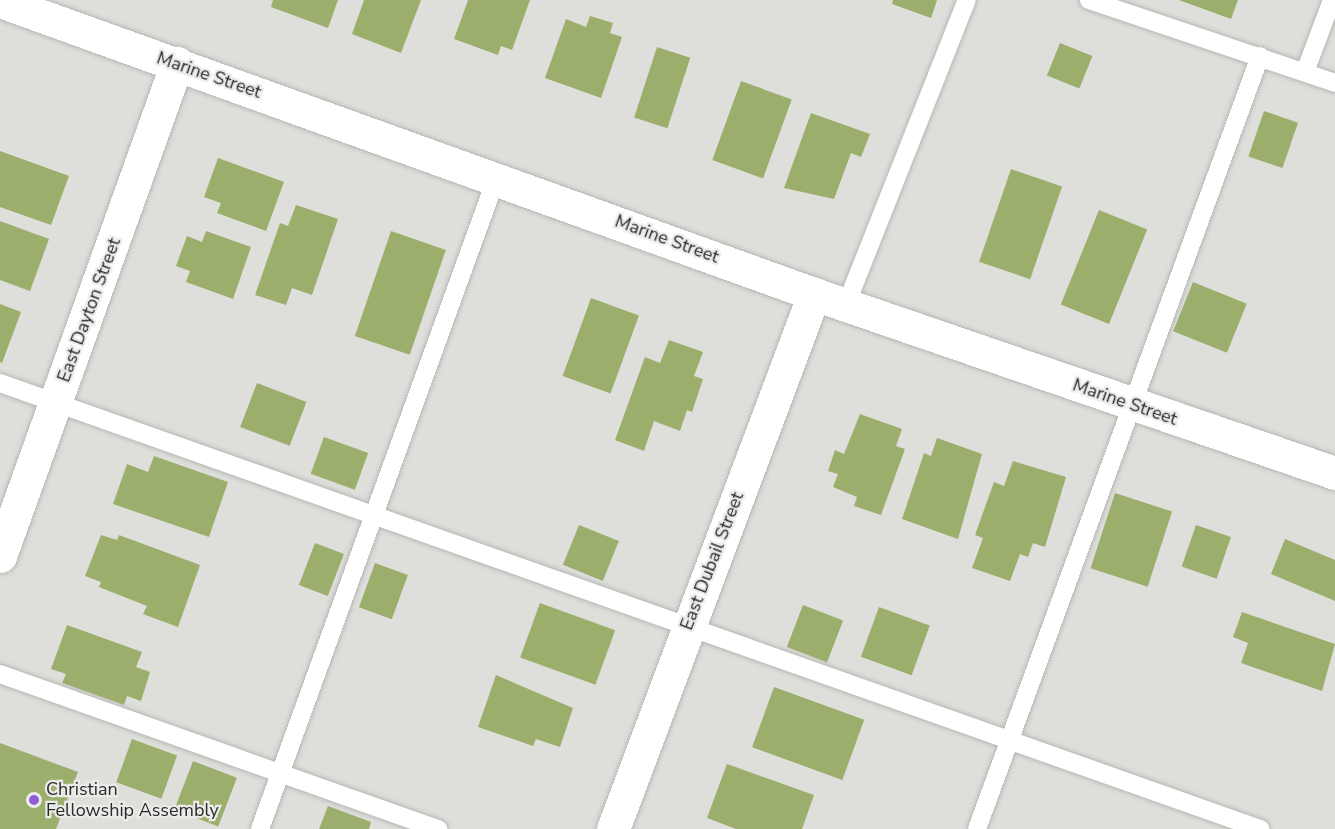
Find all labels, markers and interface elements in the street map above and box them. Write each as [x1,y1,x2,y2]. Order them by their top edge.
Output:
street label: Marine Street [154,47,264,103]
street label: Marine Street [612,210,722,268]
street label: East Dayton Street [53,235,125,385]
street label: Marine Street [1070,374,1180,430]
street label: East Dubail Street [676,489,748,633]
place label: Christian Fellowship Assembly [46,779,219,822]
marker: Christian Fellowship Assembly [27,793,41,807]

